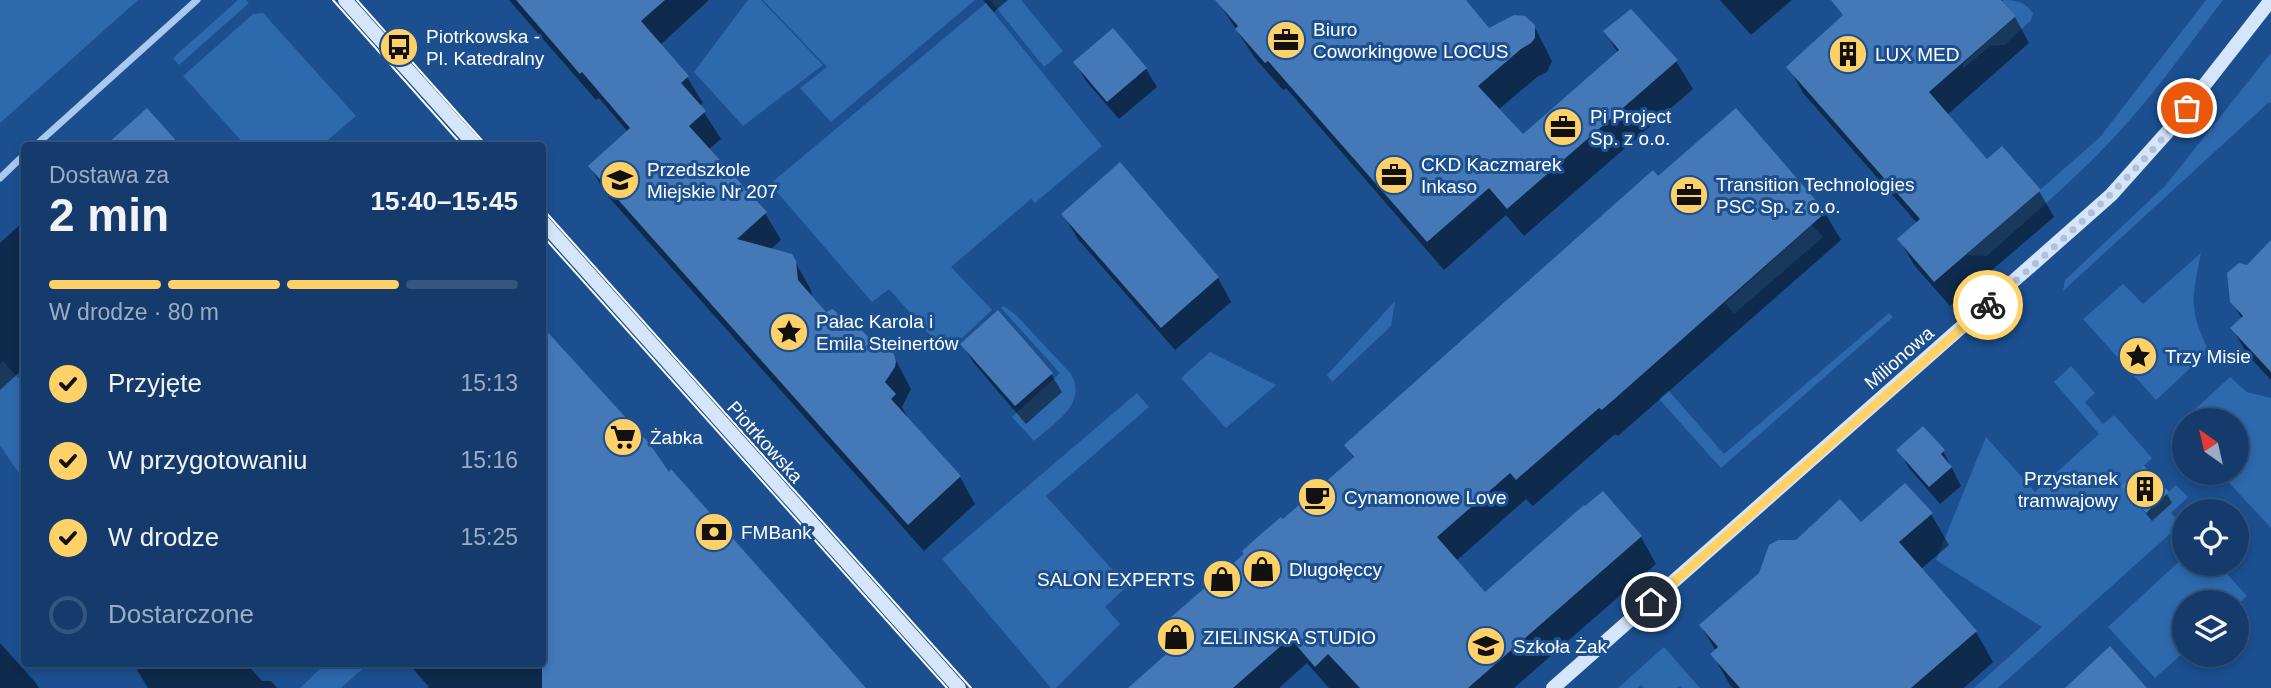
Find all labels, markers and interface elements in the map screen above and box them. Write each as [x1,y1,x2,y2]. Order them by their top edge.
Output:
office icon: Biuro Coworkingowe LOCUS [1265,19,1307,61]
place label: Biuro Coworkingowe LOCUS [1313,19,1508,62]
bus stop icon: Piotrkowska - Pl. Katedralny [378,26,420,68]
place label: Piotrkowska - Pl. Katedralny [426,26,545,69]
building icon: LUX MED [1827,33,1869,75]
place label: LUX MED [1875,44,1959,65]
pin [2157,78,2217,138]
icon: bag [2168,89,2206,127]
office icon: Pi Project Sp. z o.o. [1542,106,1584,148]
place label: Pi Project Sp. z o.o. [1590,106,1672,149]
office icon: CKD Kaczmarek Inkaso [1373,154,1415,196]
place label: CKD Kaczmarek Inkaso [1421,154,1562,197]
school or university icon: Przedszkole Miejskie Nr 207 [599,159,641,201]
place label: Przedszkole Miejskie Nr 207 [647,159,778,202]
text: Dostawa za [49,162,169,188]
office icon: Transition Technologies PSC Sp. z o.o. [1668,174,1710,216]
place label: Transition Technologies PSC Sp. z o.o. [1716,174,1915,217]
text: 15:40–15:45 [371,186,518,216]
text: 2 min [49,189,169,241]
courier [1953,270,2023,340]
icon: bike [1969,286,2007,324]
text: W drodze · 80 m [49,299,219,325]
place icon: Pałac Karola i Emila Steinertów [768,311,810,353]
place label: Pałac Karola i Emila Steinertów [816,311,959,354]
street label: Milionowa [1860,322,1938,394]
place icon: Trzy Misie [2117,335,2159,377]
place label: Trzy Misie [2165,346,2251,367]
icon: check [49,365,87,403]
text: Przyjęte [108,368,202,398]
text: 15:13 [460,370,518,396]
street label: Piotrkowska [723,397,807,487]
north arrow [2172,408,2249,485]
map controls [2172,408,2249,667]
supermarket icon: Żabka [602,416,644,458]
place label: Żabka [650,427,703,448]
icon: check [49,442,87,480]
text: W przygotowaniu [108,445,307,475]
text: 15:16 [460,447,518,473]
place label: Przystanek tramwajowy [2018,468,2118,511]
building icon: Przystanek tramwajowy [2124,468,2166,510]
cafe icon: Cynamonowe Love [1296,476,1338,518]
place label: Cynamonowe Love [1344,487,1507,508]
button: locate [2172,499,2249,576]
bank icon: FMBank [693,511,735,553]
icon: check [49,519,87,557]
text: W drodze [108,522,219,552]
place label: FMBank [741,522,812,543]
text: 15:25 [460,524,518,550]
shop icon: Dlugołęccy [1241,548,1283,590]
shop icon: SALON EXPERTS [1201,558,1243,600]
place label: Dlugołęccy [1289,559,1382,580]
place label: SALON EXPERTS [1037,569,1195,590]
pin [1621,572,1681,632]
icon: home [1632,583,1670,621]
button: layers [2172,590,2249,667]
text: Dostarczone [108,599,254,629]
shop icon: ZIELINSKA STUDIO [1155,616,1197,658]
school or university icon: Szkoła Żak [1465,625,1507,667]
place label: ZIELINSKA STUDIO [1203,627,1376,648]
place label: Szkoła Żak [1513,636,1607,657]

